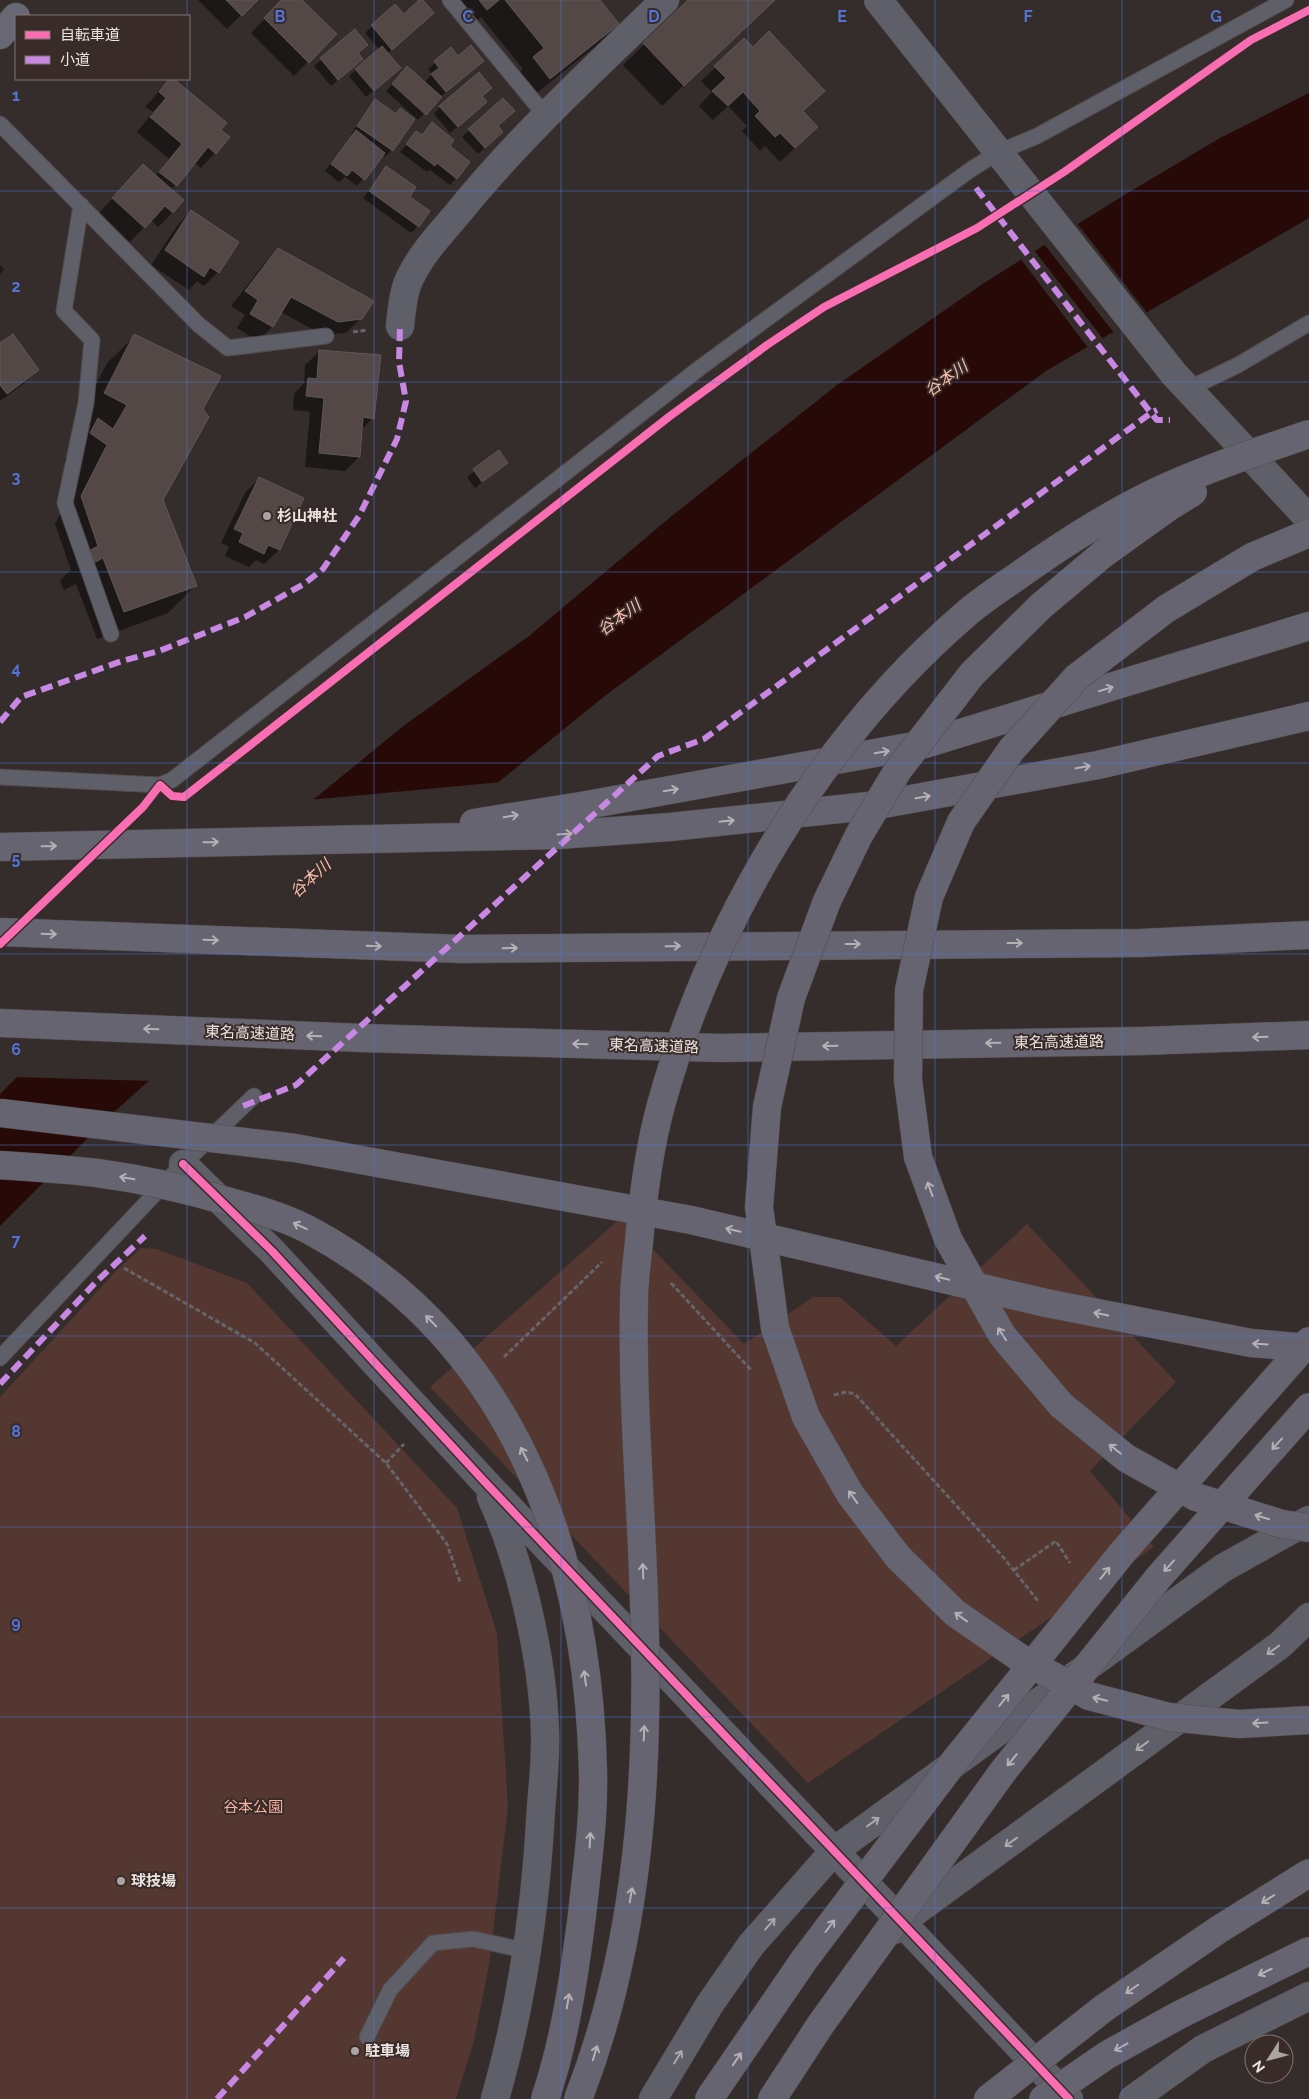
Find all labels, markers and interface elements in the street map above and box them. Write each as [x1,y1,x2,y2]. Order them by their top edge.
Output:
text: B [275,7,286,26]
text: C [463,7,474,26]
text: D [648,7,660,26]
text: E [837,7,847,26]
text: F [1023,7,1033,26]
text: G [1210,7,1222,26]
legend [15,15,190,80]
text: 自転車道 [60,26,120,44]
text: 小道 [60,51,90,69]
text: 1 [12,86,20,105]
text: 2 [11,277,21,296]
water label: 谷本川 [921,355,973,400]
text: 3 [12,468,21,487]
place label: 杉山神社 [277,507,337,525]
marker: 杉山神社 [261,510,273,522]
water label: 谷本川 [594,594,646,639]
text: 4 [11,659,21,678]
one-way arrow [1098,683,1114,693]
one-way arrow [874,746,890,756]
one-way arrow [1074,762,1090,772]
one-way arrow [662,784,678,794]
one-way arrow [914,791,930,801]
one-way arrow [502,811,518,821]
one-way arrow [718,816,734,826]
one-way arrow [557,830,573,839]
one-way arrow [202,837,219,847]
one-way arrow [40,841,56,850]
text: 5 [12,849,21,868]
water label: 谷本川 [286,854,336,901]
one-way arrow [40,929,56,939]
one-way arrow [202,935,219,945]
one-way arrow [1007,938,1023,948]
one-way arrow [845,940,861,949]
one-way arrow [365,941,381,950]
one-way arrow [664,941,681,951]
one-way arrow [502,943,518,953]
street label: 東名高速道路 [205,1022,295,1044]
one-way arrow [143,1025,159,1034]
one-way arrow [306,1032,322,1041]
street label: 東名高速道路 [1014,1032,1104,1052]
one-way arrow [1253,1032,1269,1041]
street label: 東名高速道路 [609,1035,699,1057]
one-way arrow [985,1038,1002,1048]
one-way arrow [573,1039,589,1049]
text: 6 [11,1040,21,1059]
one-way arrow [823,1041,839,1051]
one-way arrow [120,1173,136,1183]
one-way arrow [925,1182,934,1197]
one-way arrow [293,1221,308,1230]
one-way arrow [725,1225,741,1234]
text: 7 [12,1231,21,1250]
one-way arrow [935,1273,951,1282]
one-way arrow [1093,1308,1109,1318]
one-way arrow [425,1315,437,1328]
one-way arrow [997,1327,1007,1341]
one-way arrow [1253,1339,1269,1349]
text: 8 [11,1422,21,1441]
one-way arrow [1271,1437,1282,1450]
one-way arrow [1109,1444,1122,1455]
one-way arrow [519,1447,528,1462]
one-way arrow [848,1490,858,1504]
one-way arrow [1254,1512,1270,1522]
one-way arrow [1163,1559,1175,1572]
one-way arrow [638,1563,648,1579]
one-way arrow [1100,1567,1111,1580]
one-way arrow [954,1612,968,1622]
text: 9 [11,1613,21,1632]
one-way arrow [1266,1645,1280,1655]
one-way arrow [580,1670,590,1686]
one-way arrow [998,1694,1009,1707]
one-way arrow [1093,1694,1109,1703]
one-way arrow [1253,1718,1269,1727]
one-way arrow [639,1725,649,1742]
one-way arrow [1135,1741,1149,1751]
one-way arrow [1006,1753,1017,1766]
park label: 谷本公園 [223,1798,283,1816]
one-way arrow [866,1817,880,1827]
one-way arrow [586,1832,595,1848]
one-way arrow [1004,1837,1018,1847]
place label: 球技場 [131,1872,176,1890]
marker: 球技場 [115,1875,127,1887]
one-way arrow [627,1887,637,1903]
one-way arrow [1261,1894,1275,1904]
one-way arrow [764,1917,776,1930]
one-way arrow [825,1919,835,1933]
one-way arrow [1258,1968,1273,1977]
one-way arrow [1125,1984,1139,1994]
one-way arrow [564,1993,574,2009]
north arrow [1244,2034,1294,2084]
place label: 駐車場 [365,2042,410,2060]
one-way arrow [1114,2042,1129,2052]
marker: 駐車場 [349,2045,361,2057]
one-way arrow [591,2046,600,2062]
one-way arrow [673,2051,683,2065]
one-way arrow [732,2052,742,2066]
text: N [1249,2058,1268,2076]

